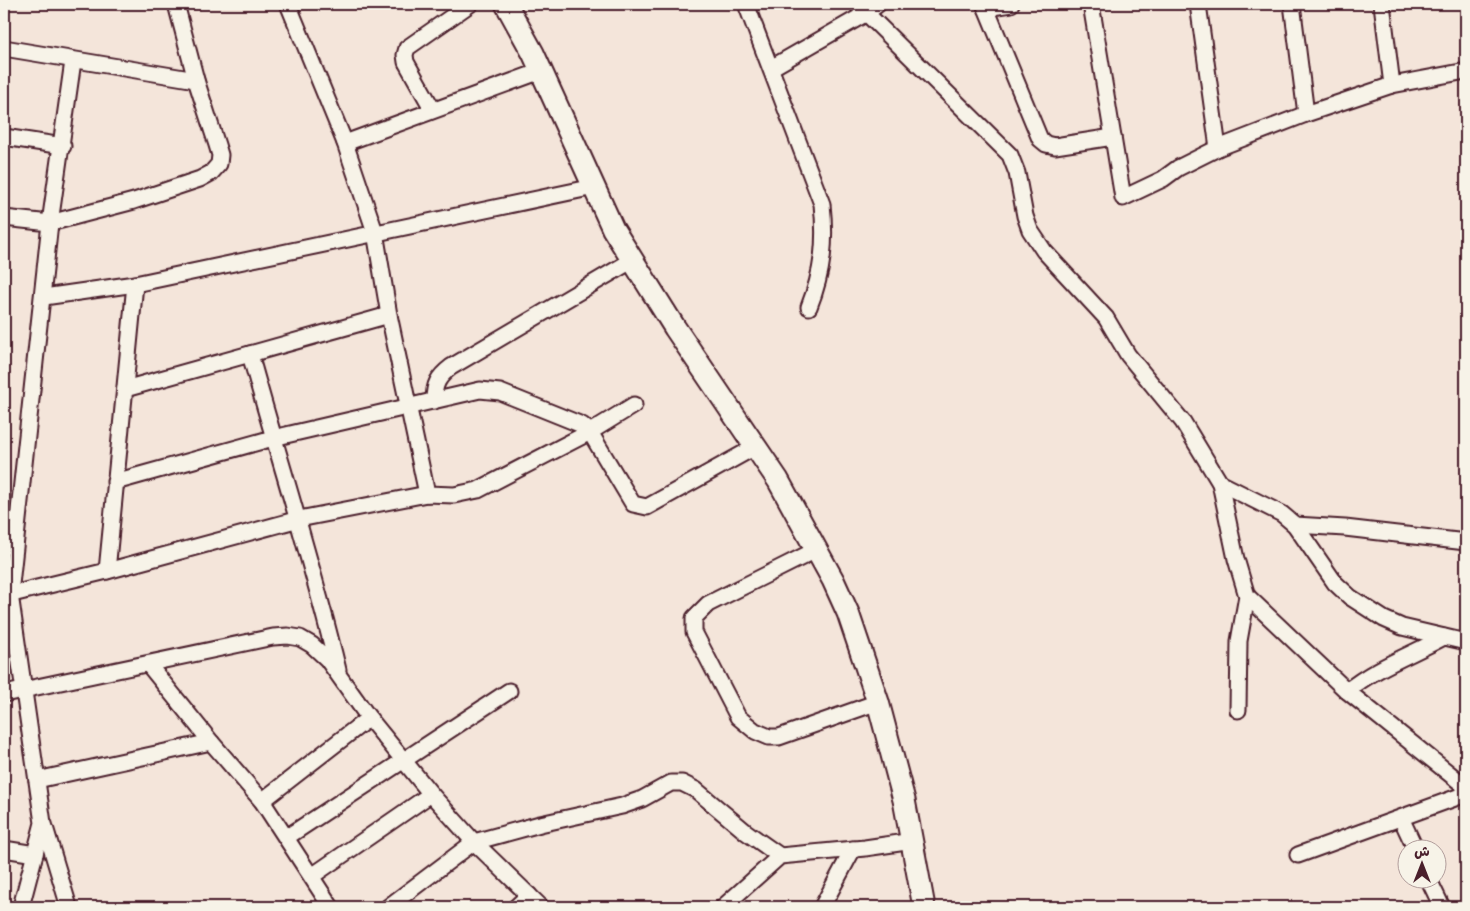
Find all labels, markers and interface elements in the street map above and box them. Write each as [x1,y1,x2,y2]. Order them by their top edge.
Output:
north arrow [1398,838,1448,888]
text: ش [1414,843,1430,860]

